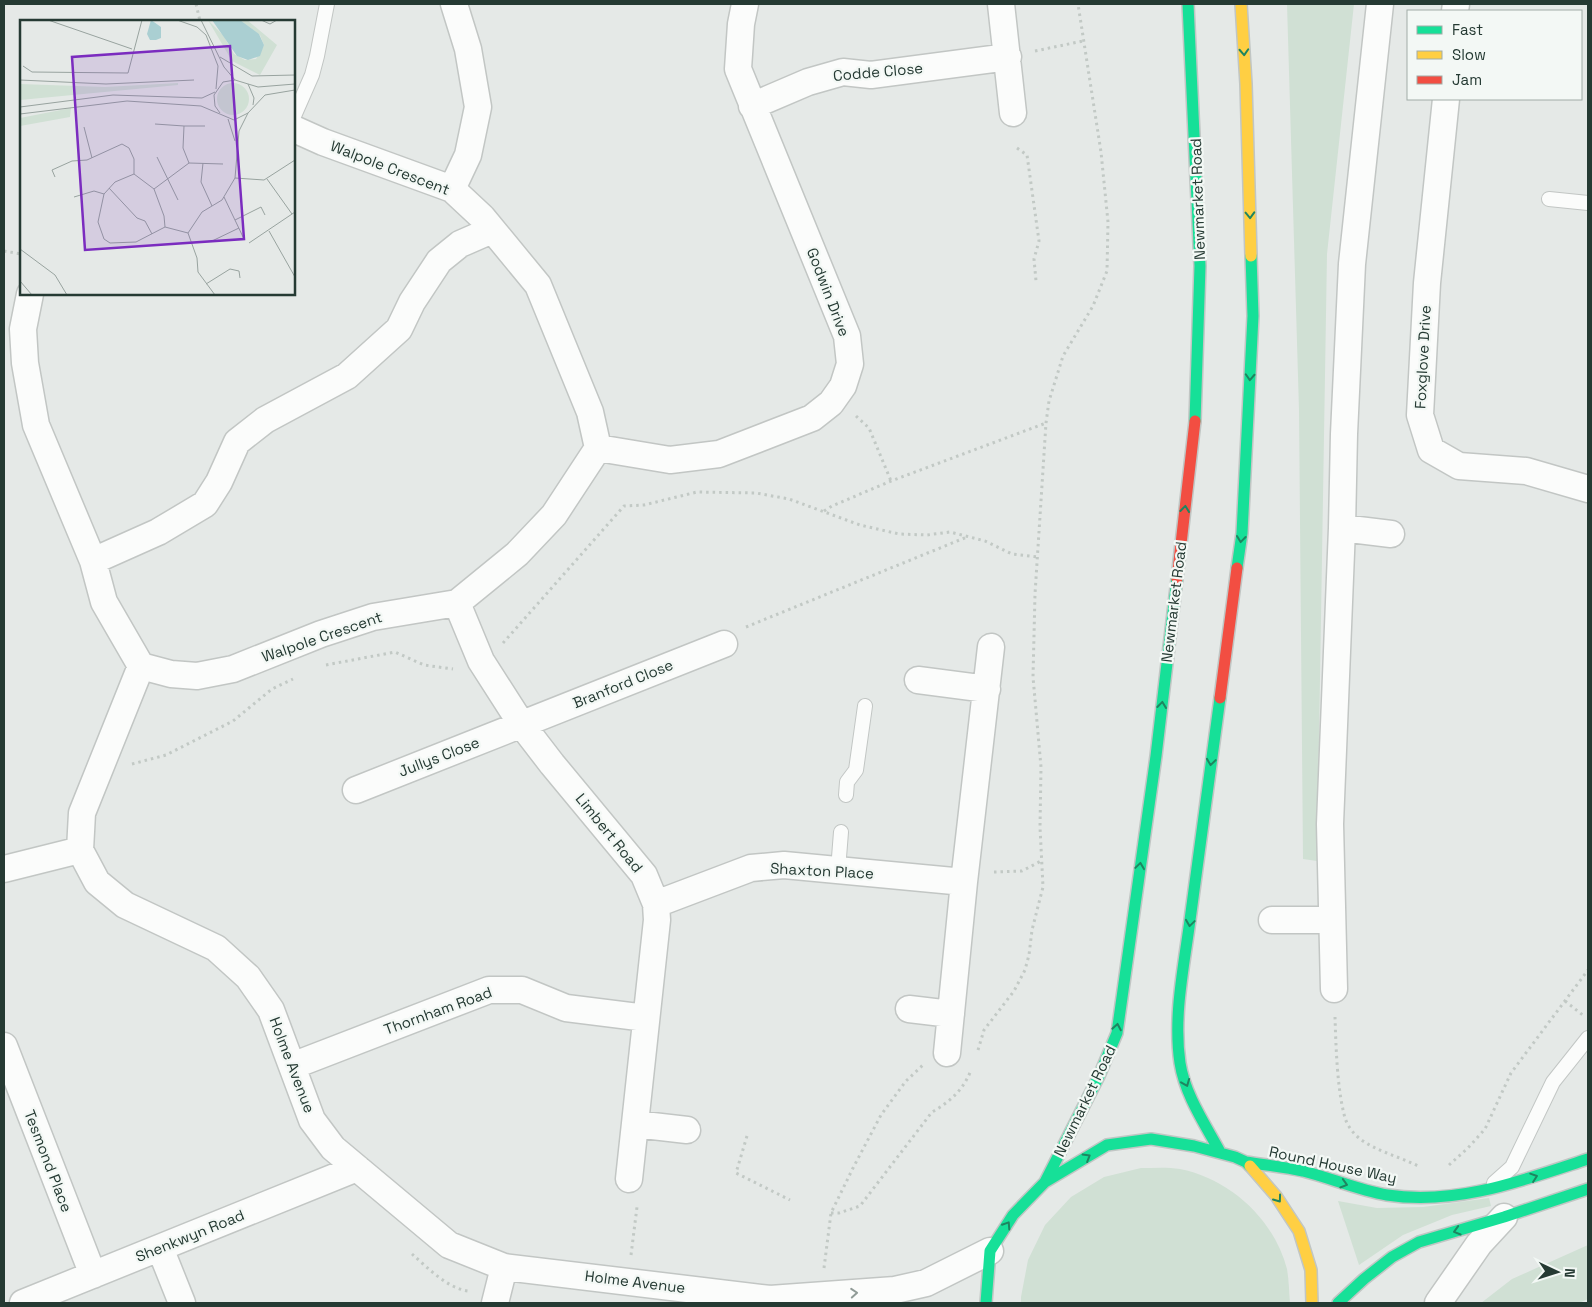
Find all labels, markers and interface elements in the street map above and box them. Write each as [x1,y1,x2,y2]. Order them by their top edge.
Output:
legend [1407,10,1582,100]
inset map [20,20,295,295]
text: Fast [1452,20,1483,39]
text: Slow [1452,45,1486,64]
one-way arrow [1239,49,1250,57]
street label: Codde Close [832,58,924,85]
text: Jam [1452,70,1482,89]
street label: Walpole Crescent [328,136,453,199]
street label: Newmarket Road [1186,138,1209,260]
one-way arrow [1245,212,1255,219]
street label: Godwin Drive [803,245,854,339]
street label: Foxglove Drive [1410,304,1435,409]
one-way arrow [1245,373,1256,381]
one-way arrow [1179,505,1190,513]
one-way arrow [1236,536,1247,544]
street label: Newmarket Road [1157,540,1190,664]
street label: Walpole Crescent [259,607,385,666]
street label: Branford Close [570,655,676,712]
one-way arrow [1156,701,1167,709]
street label: Jullys Close [396,732,482,781]
one-way arrow [1207,757,1217,766]
street label: Limbert Road [572,789,647,876]
street label: Shaxton Place [770,858,874,883]
one-way arrow [1135,862,1145,871]
one-way arrow [1185,918,1195,927]
street label: Thornham Road [381,982,494,1039]
street label: Holme Avenue [265,1014,320,1116]
one-way arrow [1112,1023,1122,1032]
street label: Newmarket Road [1049,1042,1120,1160]
one-way arrow [1181,1079,1191,1087]
street label: Tesmond Place [20,1107,77,1215]
street label: Round House Way [1268,1142,1399,1187]
one-way arrow [1082,1153,1091,1163]
one-way arrow [1529,1173,1537,1183]
one-way arrow [1340,1179,1348,1189]
one-way arrow [1272,1193,1280,1202]
street label: Shenkwyn Road [133,1205,247,1266]
one-way arrow [1000,1221,1010,1230]
one-way arrow [1454,1226,1462,1236]
north arrow [1532,1247,1582,1297]
street label: Holme Avenue [584,1266,687,1297]
text: N [1561,1268,1579,1278]
one-way arrow [850,1287,858,1298]

